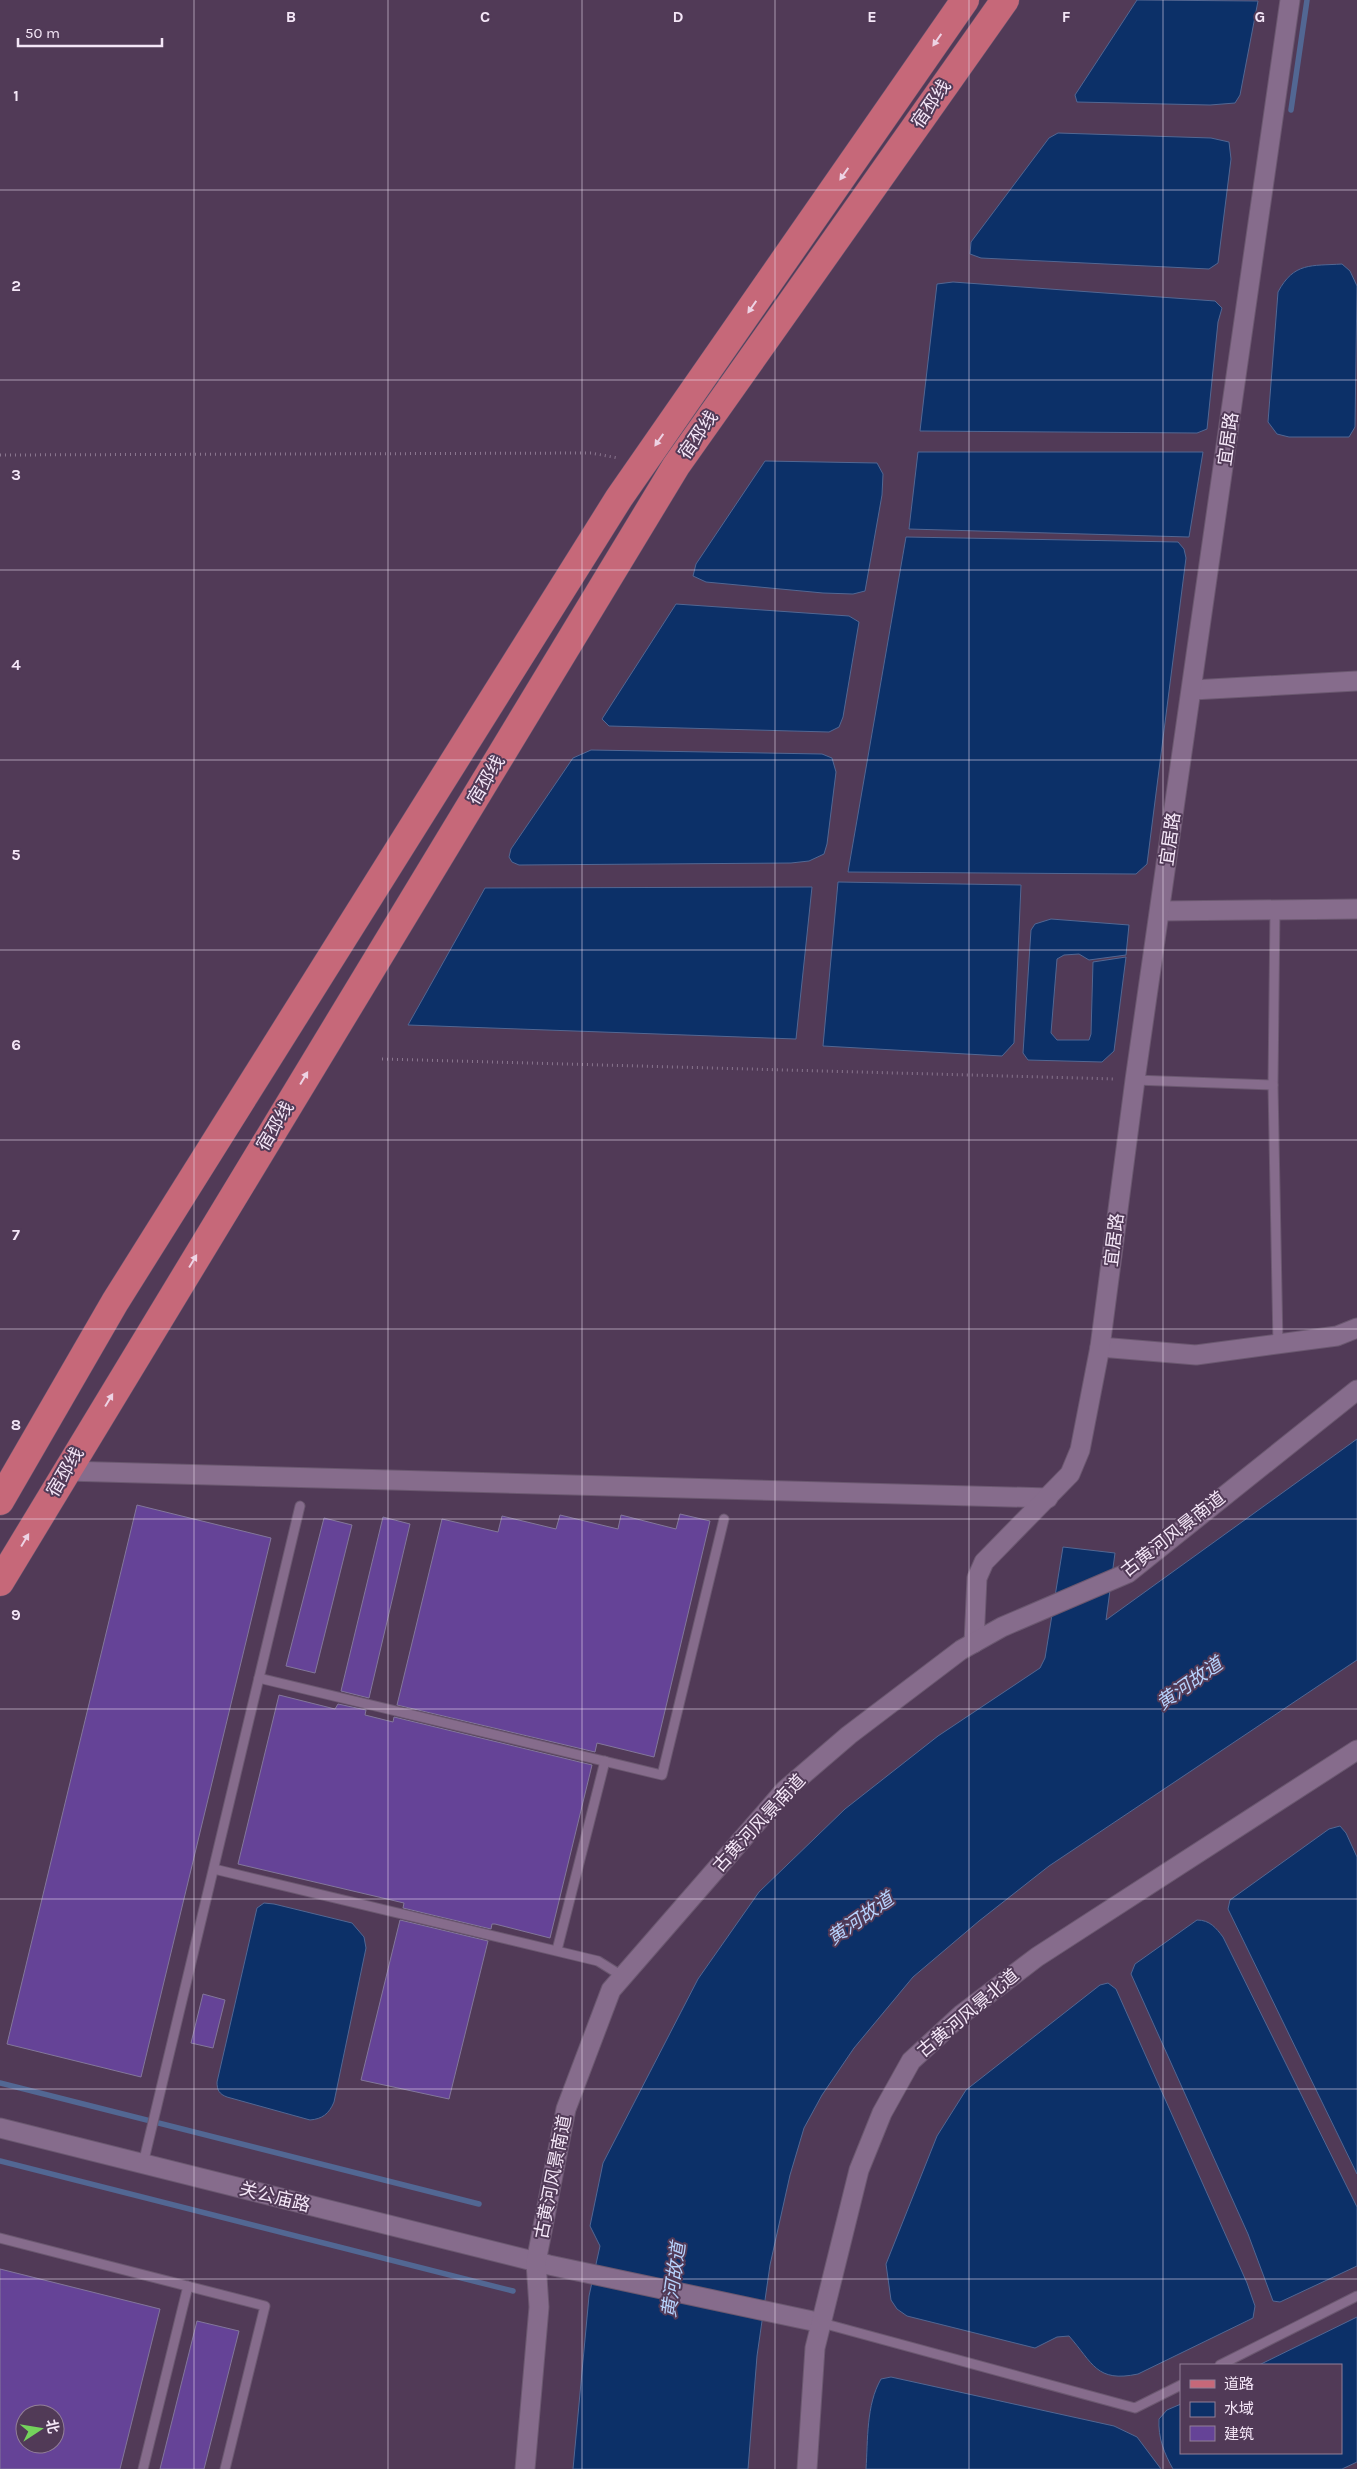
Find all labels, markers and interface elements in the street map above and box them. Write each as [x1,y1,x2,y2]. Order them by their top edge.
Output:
text: B [286,7,296,26]
text: C [480,7,490,26]
text: D [673,7,684,26]
text: E [867,7,877,26]
text: F [1062,7,1071,26]
text: G [1255,7,1265,26]
scale bar [18,15,161,47]
text: 50 m [25,24,60,42]
one-way arrow [932,33,942,47]
street label: 宿邳线 [907,76,955,132]
text: 1 [13,86,19,105]
one-way arrow [839,167,849,180]
text: 2 [11,276,21,295]
one-way arrow [747,300,757,314]
street label: 宿邳线 [674,407,722,463]
street label: 宜居路 [1213,411,1243,467]
one-way arrow [654,434,664,447]
text: 3 [11,465,21,484]
text: 4 [11,655,21,674]
street label: 宿邳线 [463,751,509,809]
street label: 宜居路 [1155,811,1185,867]
text: 5 [11,845,21,864]
text: 6 [11,1035,21,1054]
one-way arrow [300,1071,309,1084]
street label: 宿邳线 [252,1097,298,1155]
street label: 宜居路 [1100,1212,1128,1268]
text: 7 [12,1225,20,1244]
one-way arrow [188,1255,197,1268]
one-way arrow [104,1394,113,1407]
text: 8 [11,1415,21,1434]
street label: 宿邳线 [42,1443,88,1501]
street label: 古黄河风景南道 [1117,1487,1229,1581]
one-way arrow [21,1533,30,1546]
text: 9 [11,1605,21,1624]
water label: 黄河故道 [1152,1651,1229,1715]
street label: 古黄河风景南道 [708,1769,810,1877]
water label: 黄河故道 [823,1886,900,1950]
street label: 古黄河风景北道 [913,1964,1023,2062]
street label: 古黄河风景南道 [530,2113,576,2241]
street label: 关公庙路 [237,2178,313,2216]
water label: 黄河故道 [658,2238,691,2319]
legend [1180,2364,1342,2454]
text: 道路 [1224,2375,1254,2393]
text: 水域 [1224,2400,1254,2418]
north arrow [15,2404,65,2454]
text: 北 [42,2418,62,2435]
text: 建筑 [1224,2425,1254,2443]

